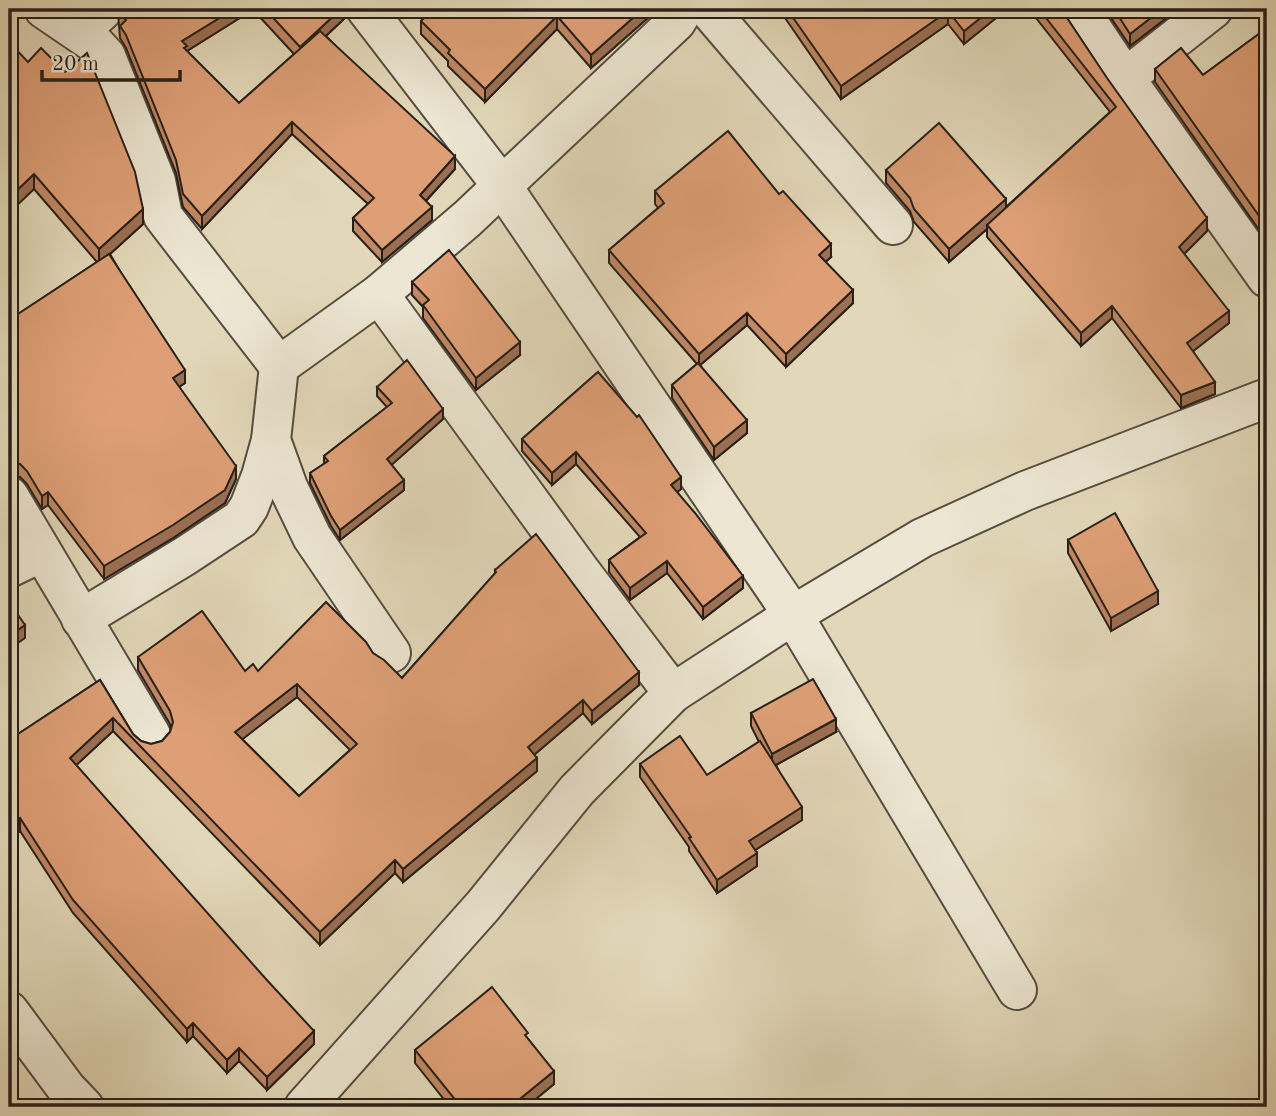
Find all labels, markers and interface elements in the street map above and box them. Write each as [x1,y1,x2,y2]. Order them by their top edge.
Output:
scale bar [42,38,180,82]
text: 20 m [52,54,99,75]

